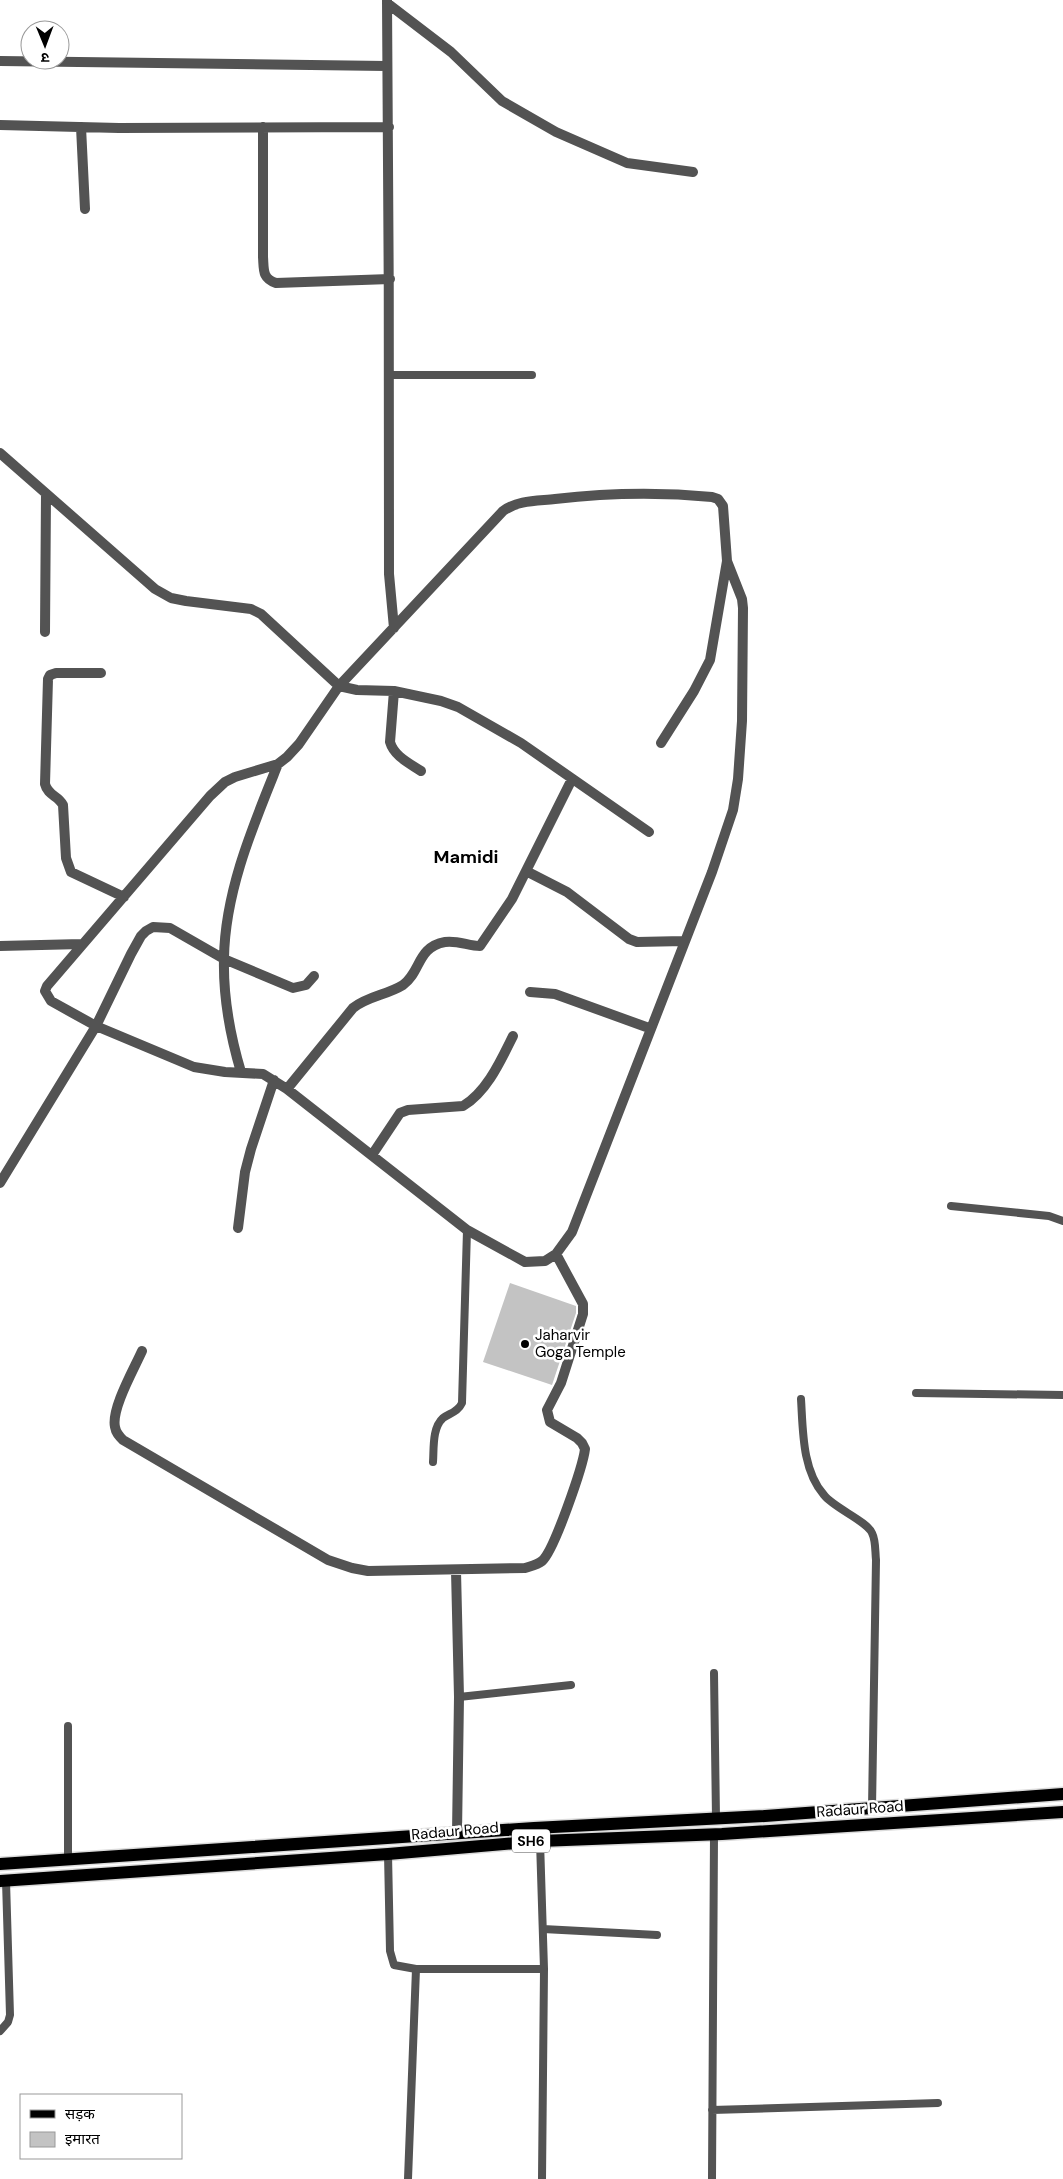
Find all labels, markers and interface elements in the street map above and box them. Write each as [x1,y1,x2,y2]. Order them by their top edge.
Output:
north arrow [20,20,70,70]
text: उ [40,49,49,67]
district label: Mamidi [433,845,499,869]
place label: Jaharvir Goga Temple [535,1325,626,1362]
marker: Jaharvir Goga Temple [519,1338,531,1350]
street label: Radaur Road [816,1796,904,1822]
street label: Radaur Road [411,1817,499,1845]
road number: SH6 [512,1830,550,1852]
legend [20,2094,182,2159]
text: सड़क [65,2104,95,2124]
text: इमारत [65,2129,100,2149]

